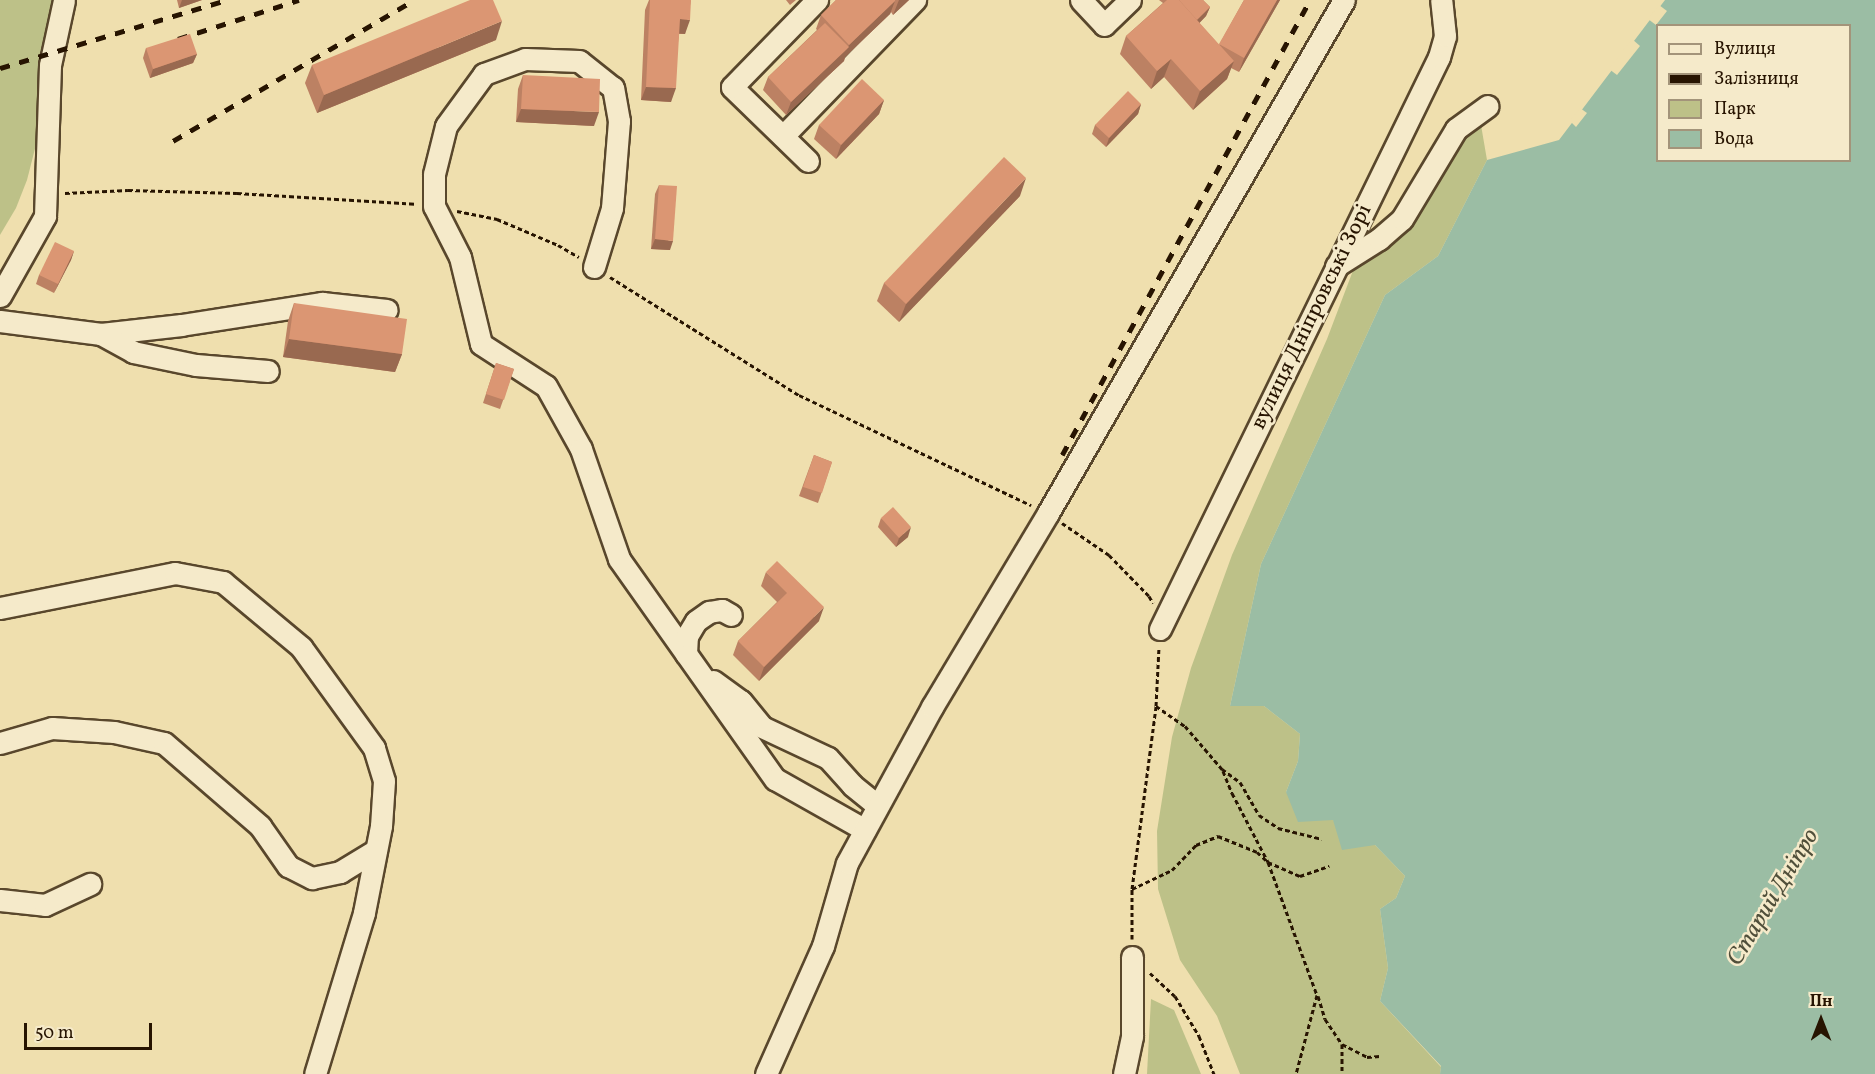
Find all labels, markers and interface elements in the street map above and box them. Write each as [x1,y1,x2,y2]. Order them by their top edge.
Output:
legend [1656,24,1851,162]
text: Вулиця [1714,37,1776,62]
text: Залізниця [1714,67,1799,92]
text: Парк [1714,97,1756,122]
text: Вода [1714,127,1754,152]
street label: вулиця Дніпровські Зорі [1246,200,1378,434]
water label: Старий Дніпро [1722,824,1826,972]
north arrow [1791,990,1851,1050]
text: Пн [1810,991,1832,1013]
scale bar [27,1011,154,1049]
text: 50 m [35,1021,74,1046]

